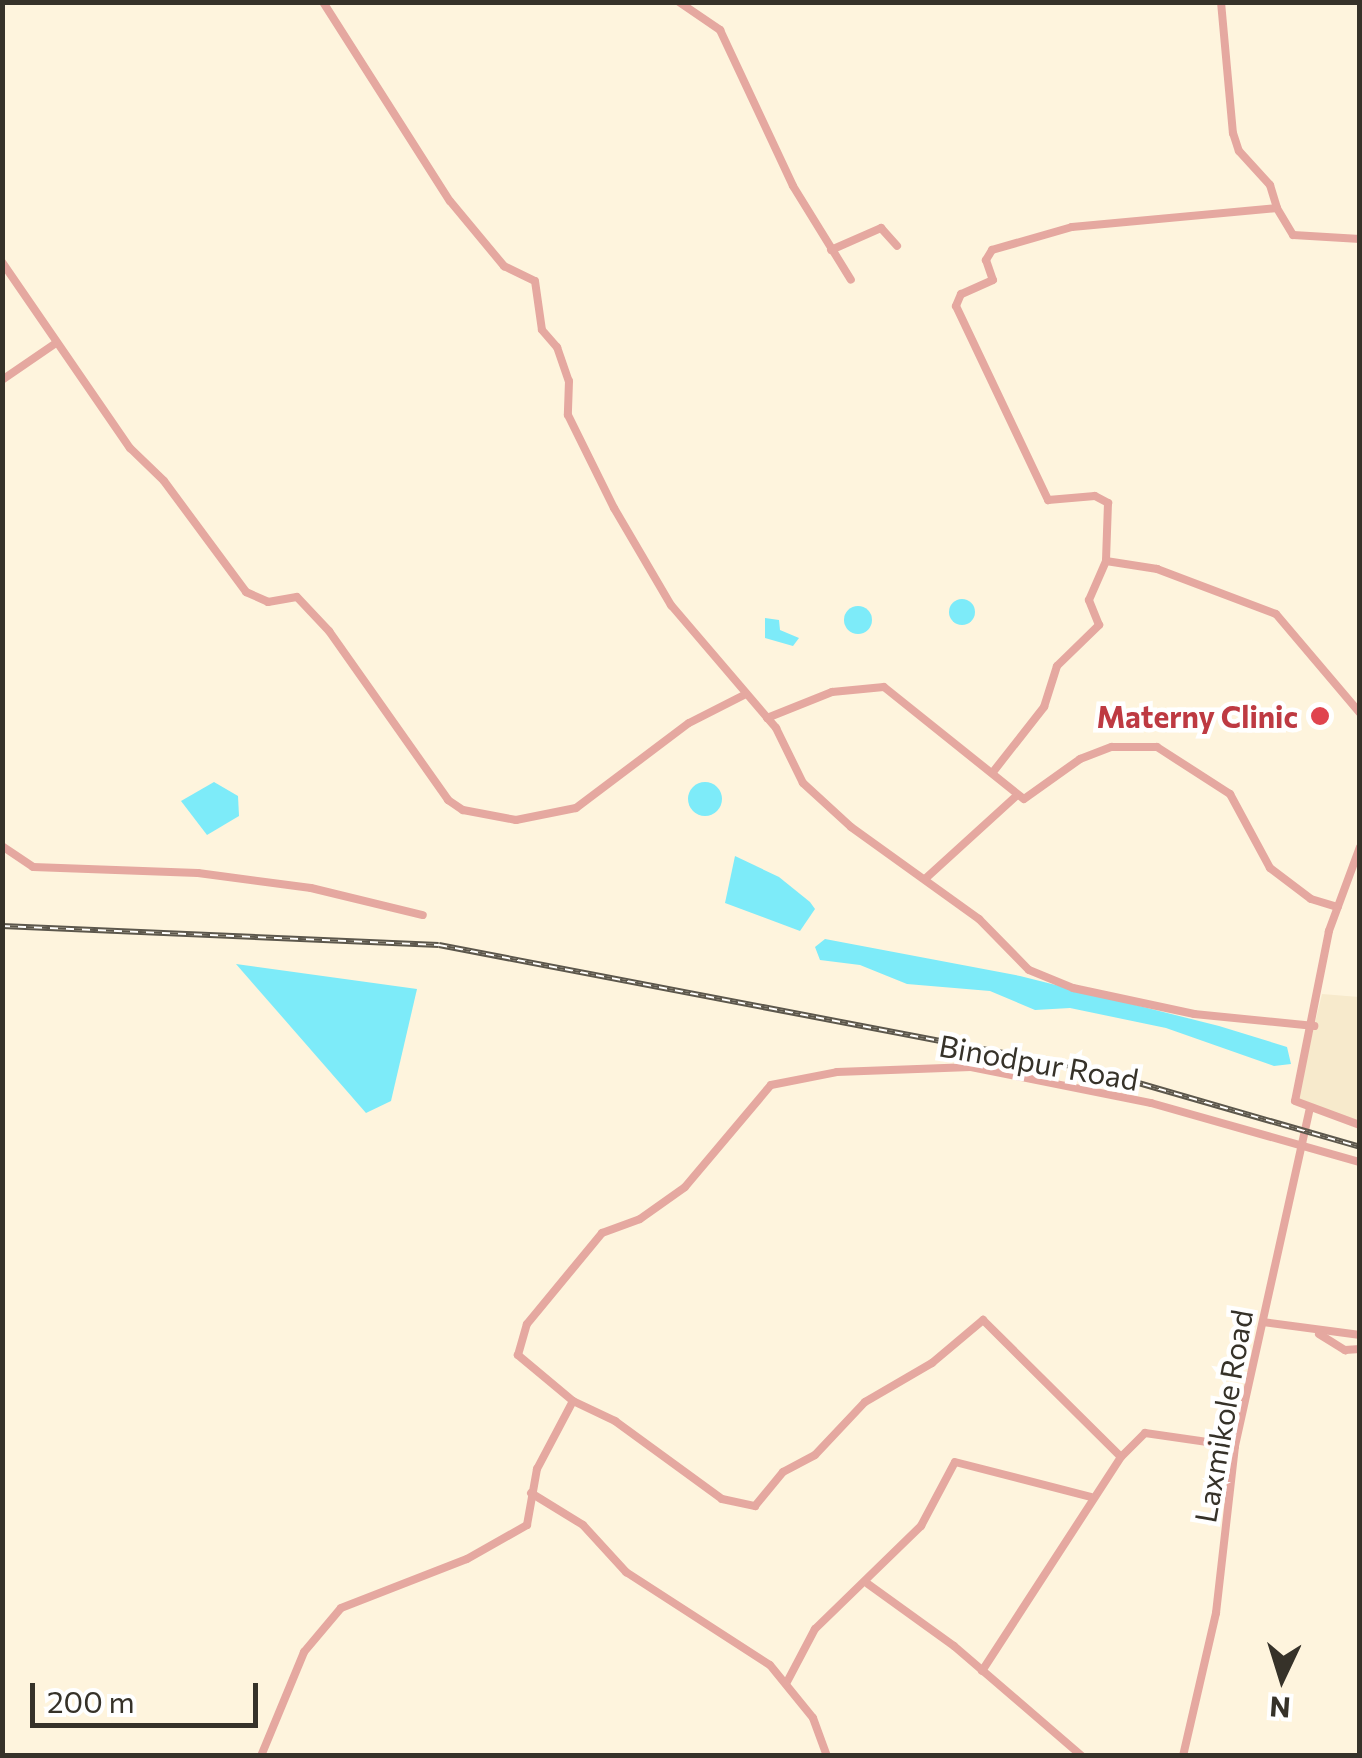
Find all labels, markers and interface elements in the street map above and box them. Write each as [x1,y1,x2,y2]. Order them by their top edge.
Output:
place label: Materny Clinic [1096,698,1298,734]
marker: Materny Clinic [1307,703,1333,729]
street label: Binodpur Road [937,1027,1141,1097]
street label: Laxmikole Road [1187,1307,1259,1525]
north arrow [1232,1628,1332,1728]
scale bar [35,1663,262,1725]
text: 200 m [47,1682,135,1719]
text: N [1268,1690,1292,1726]

